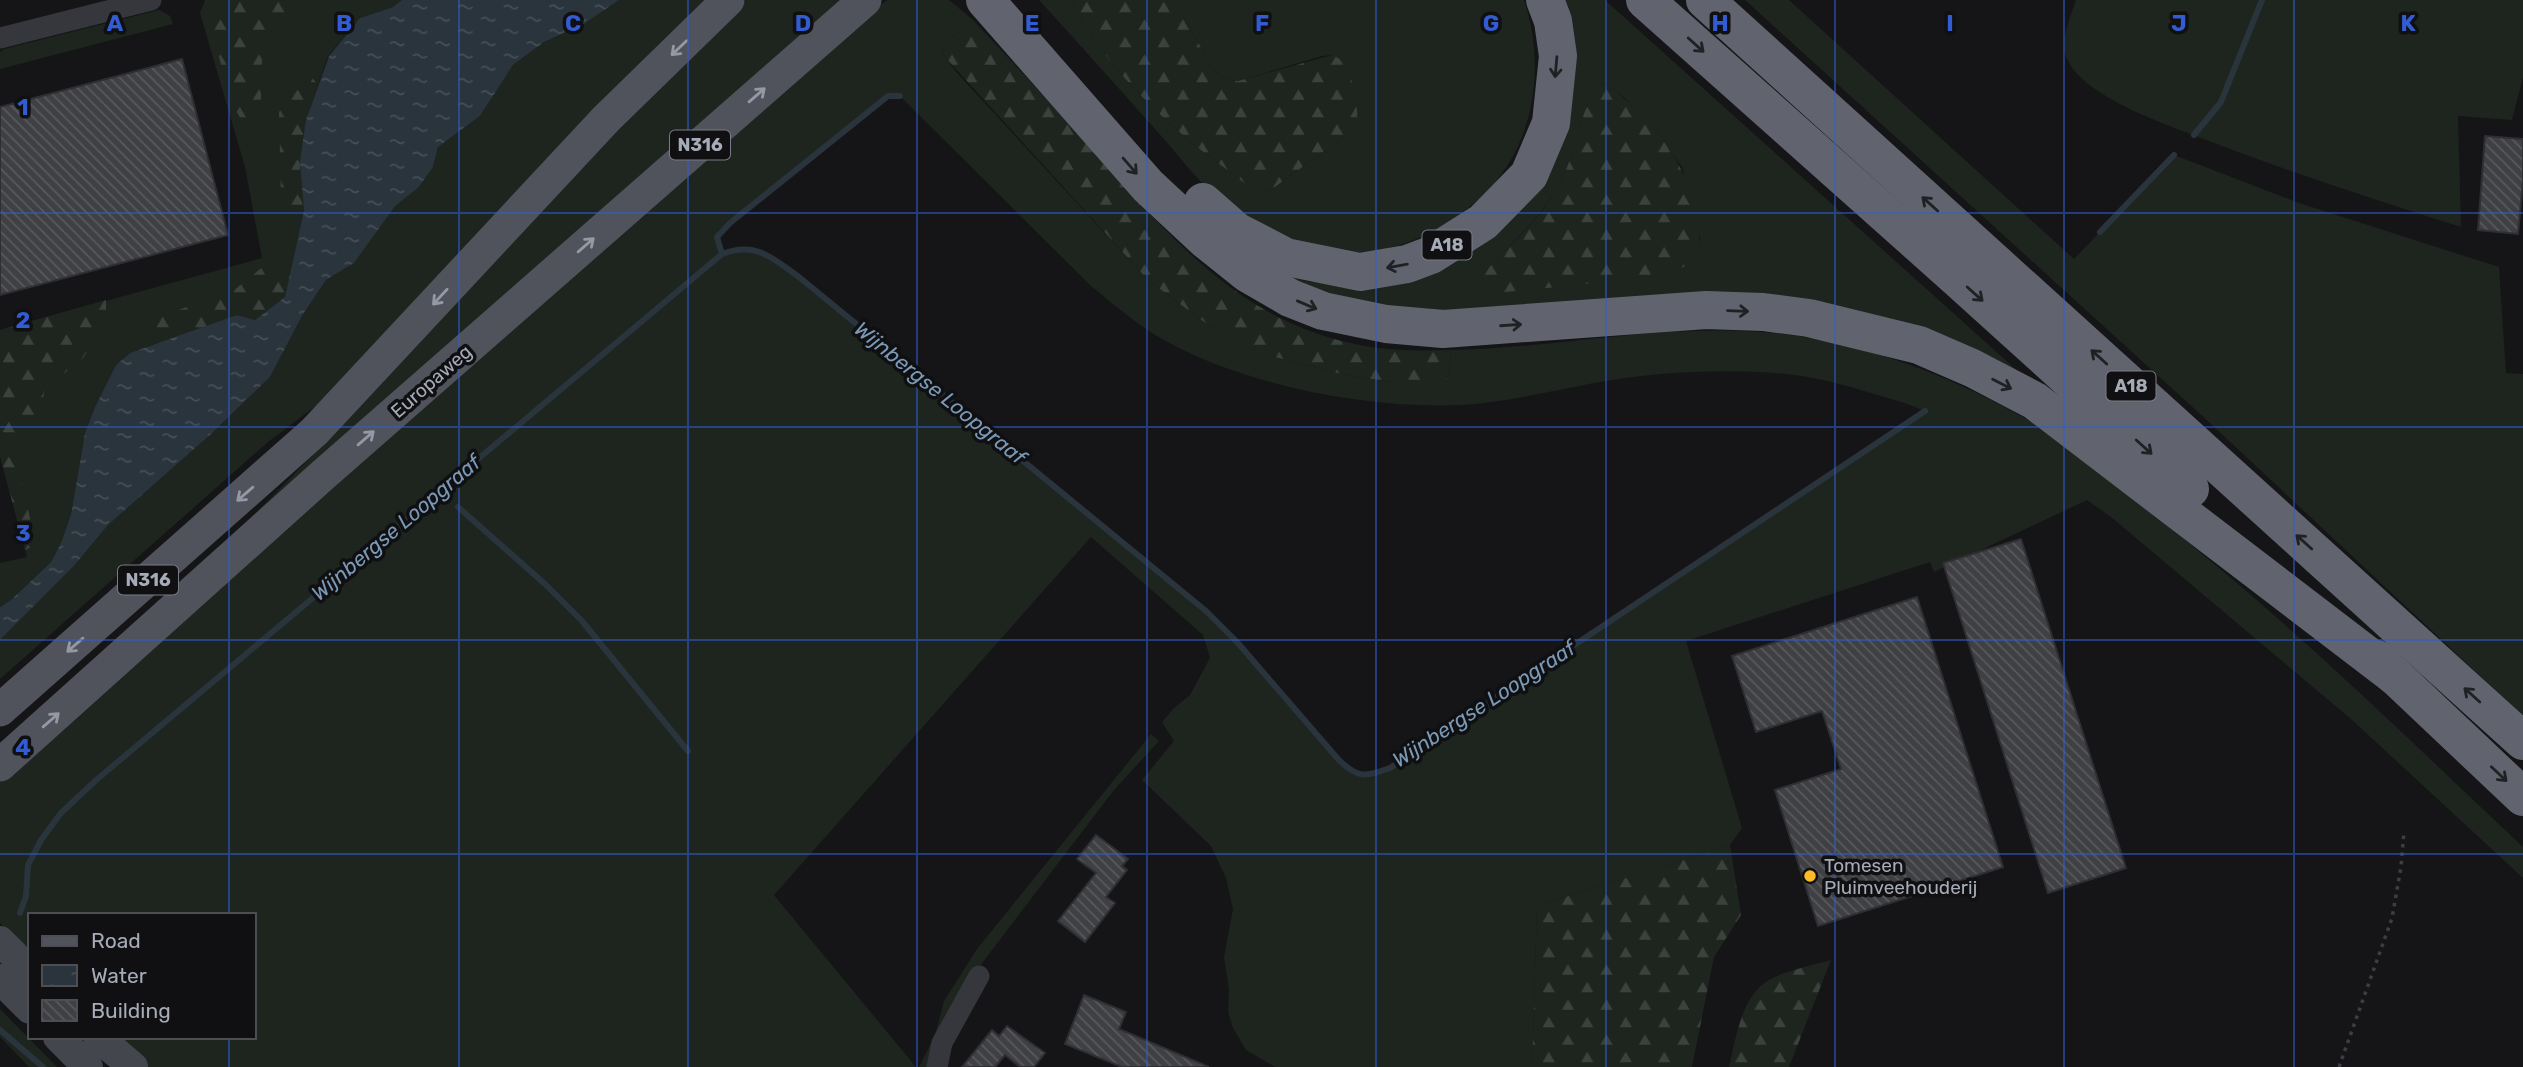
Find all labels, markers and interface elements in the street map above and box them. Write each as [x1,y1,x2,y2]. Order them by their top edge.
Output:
text: A [107,9,124,37]
text: B [336,9,352,37]
text: C [565,9,581,37]
text: D [795,9,811,37]
text: E [1025,9,1039,37]
text: F [1255,9,1269,37]
text: G [1483,9,1499,37]
text: H [1711,9,1729,37]
text: I [1946,9,1954,37]
text: J [2171,9,2187,37]
text: K [2400,9,2416,37]
one-way arrow [1686,37,1704,53]
one-way arrow [671,39,688,56]
one-way arrow [1549,55,1562,77]
one-way arrow [748,87,765,104]
text: 1 [17,93,29,121]
road number: N316 [670,130,730,160]
one-way arrow [1122,156,1138,174]
one-way arrow [1921,196,1939,212]
road number: A18 [1422,230,1472,260]
one-way arrow [577,237,595,253]
one-way arrow [1386,260,1409,273]
one-way arrow [1966,286,1984,302]
one-way arrow [432,288,448,306]
one-way arrow [1296,299,1318,312]
one-way arrow [1726,304,1749,318]
text: 2 [16,306,30,334]
water label: Wijnbergse Loopgraaf [850,316,1033,471]
one-way arrow [1499,318,1522,331]
street label: Europaweg [386,340,476,423]
one-way arrow [2091,348,2108,365]
road number: A18 [2106,372,2156,400]
one-way arrow [1991,377,2012,391]
one-way arrow [356,430,374,446]
one-way arrow [2135,439,2152,456]
water label: Wijnbergse Loopgraaf [306,448,487,606]
one-way arrow [236,486,254,502]
text: 3 [15,519,31,547]
one-way arrow [2295,534,2313,550]
road number: N316 [118,566,178,594]
water label: Wijnbergse Loopgraaf [1388,634,1582,772]
one-way arrow [66,637,84,653]
one-way arrow [2463,687,2481,703]
one-way arrow [42,712,60,728]
text: 4 [15,733,31,761]
one-way arrow [2490,766,2507,783]
place label: Tomesen Pluimveehouderij [1824,854,1977,899]
marker: Tomesen Pluimveehouderij [1802,868,1818,884]
legend [28,913,256,1039]
text: Road [91,928,141,953]
text: Water [91,963,147,988]
text: Building [91,998,171,1023]

